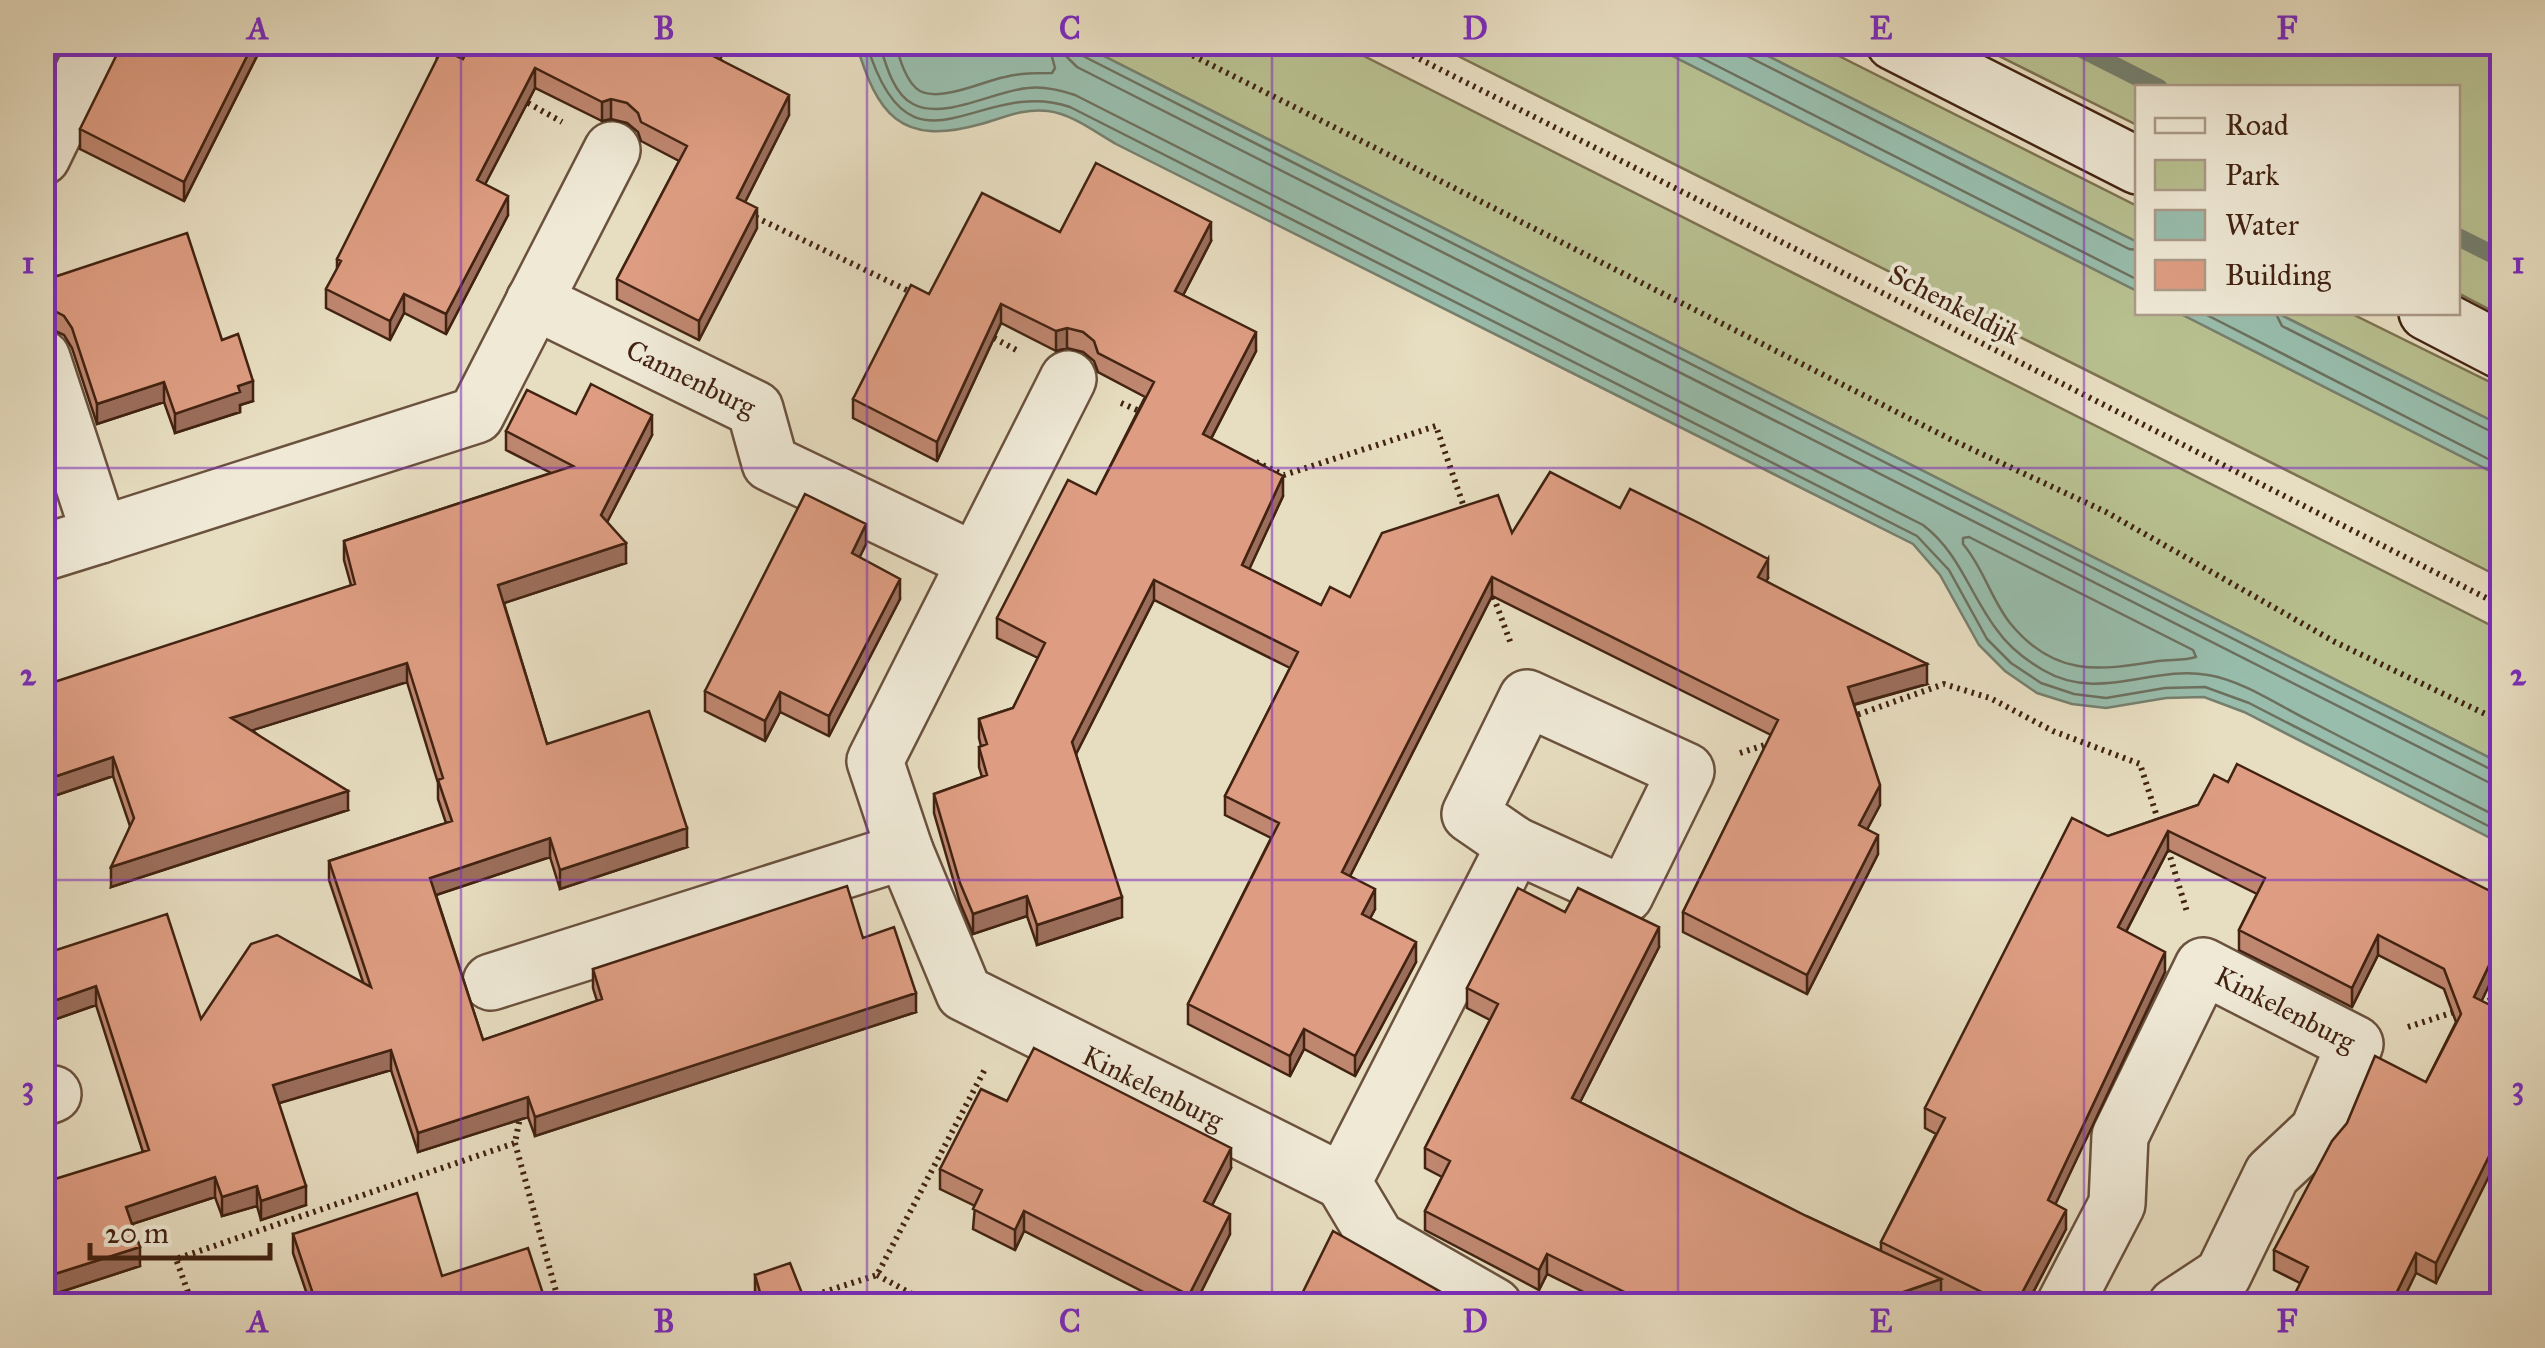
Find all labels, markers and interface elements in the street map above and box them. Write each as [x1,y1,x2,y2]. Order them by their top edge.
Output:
text: A [245,9,269,48]
text: B [653,9,675,48]
text: C [1059,9,1081,48]
text: D [1462,9,1488,48]
text: E [1870,9,1893,48]
text: F [2277,9,2298,48]
legend [2135,85,2460,315]
text: Road [2225,107,2289,143]
text: Park [2225,157,2279,193]
text: Water [2225,207,2300,243]
text: 1 [22,243,35,282]
text: 1 [2512,243,2525,282]
street label: Schenkeldijk [1883,256,2027,353]
text: Building [2225,257,2332,293]
street label: Cannenburg [620,332,762,425]
text: 2 [20,655,37,694]
text: 2 [2510,655,2527,694]
street label: Kinkelenburg [2209,958,2362,1060]
street label: Kinkelenburg [1076,1038,1230,1138]
text: 3 [22,1068,34,1107]
text: 3 [2512,1068,2524,1107]
scale bar [90,1198,270,1260]
text: 20 m [105,1215,169,1251]
text: A [245,1302,269,1341]
text: B [653,1302,675,1341]
text: C [1059,1302,1081,1341]
text: D [1462,1302,1488,1341]
text: E [1870,1302,1893,1341]
text: F [2277,1302,2298,1341]

